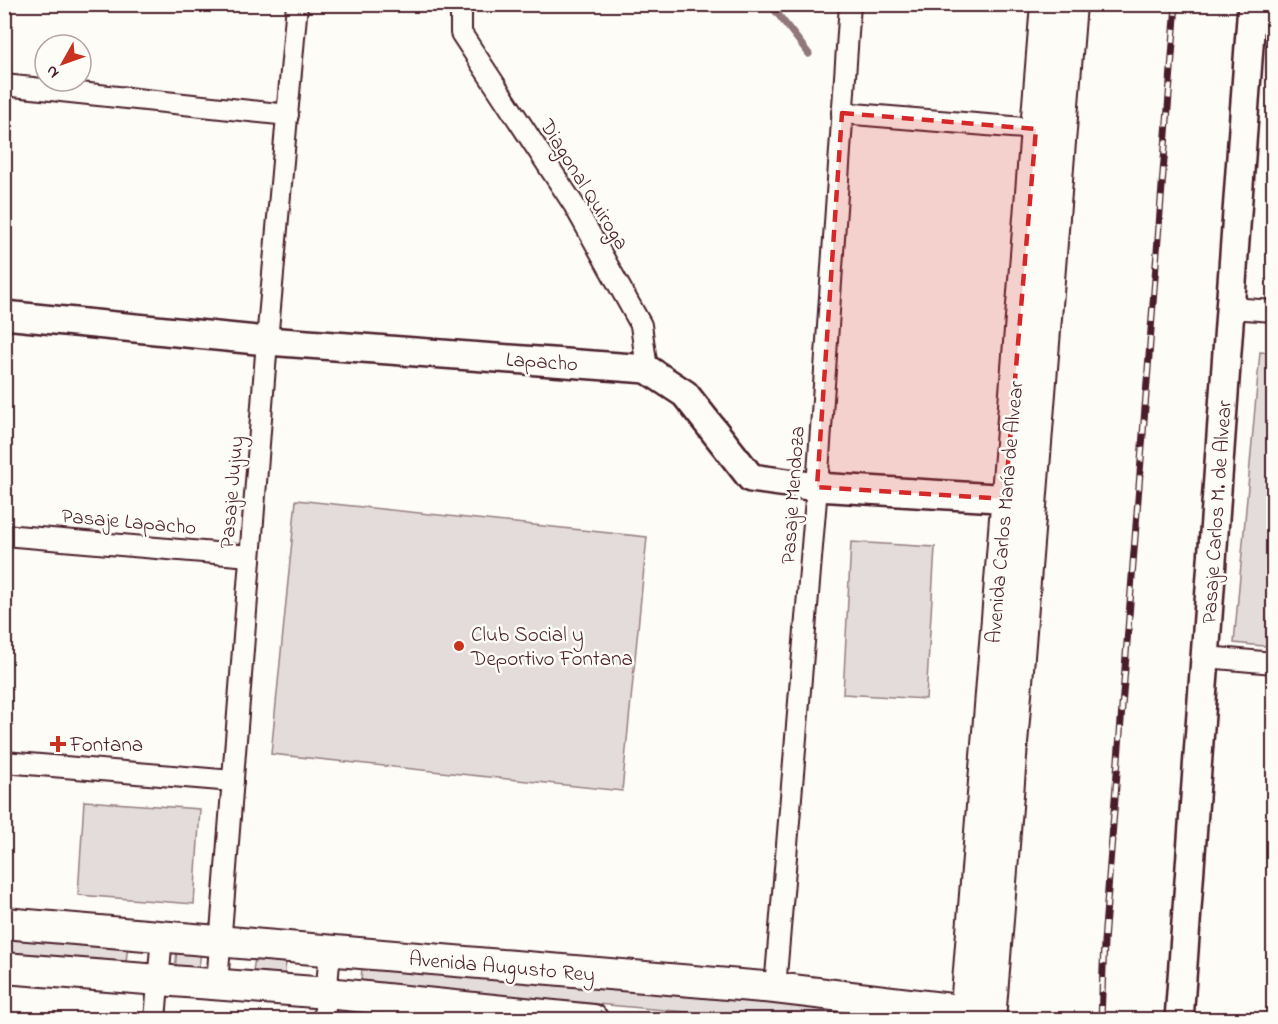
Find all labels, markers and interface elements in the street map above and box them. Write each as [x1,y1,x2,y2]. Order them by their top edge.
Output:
north arrow [33,33,93,93]
text: N [40,59,66,83]
street label: Diagonal Quiroga [529,113,635,257]
street label: Lapacho [505,346,579,380]
street label: Avenida Carlos María de Alvear [980,379,1032,645]
street label: Pasaje Carlos M. de Alvear [1195,399,1241,625]
street label: Pasaje Mendoza [774,425,814,565]
street label: Pasaje Jujuy [213,435,255,550]
street label: Pasaje Lapacho [60,502,198,544]
place label: Club Social y Deportivo Fontana [470,621,633,675]
marker: Club Social y Deportivo Fontana [452,639,466,653]
place label: Fontana [69,731,143,761]
marker: Fontana [51,737,65,751]
street label: Avenida Augusto Rey [407,945,596,993]

